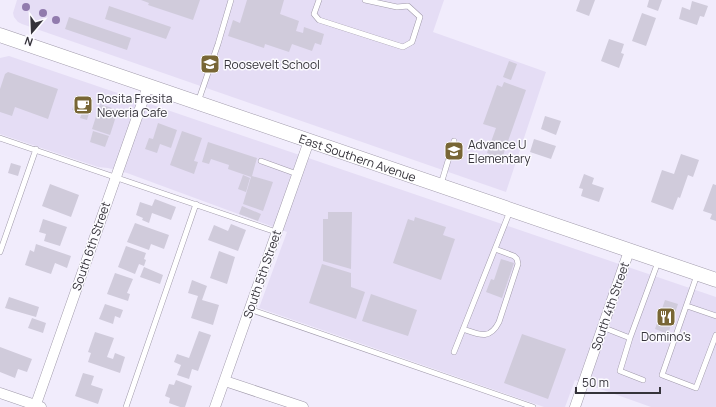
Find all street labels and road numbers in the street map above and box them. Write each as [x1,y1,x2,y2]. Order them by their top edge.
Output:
street label: East Southern Avenue [297,129,418,185]
street label: South 6th Street [68,199,114,293]
street label: South 5th Street [239,227,285,320]
street label: South 4th Street [587,259,633,353]

